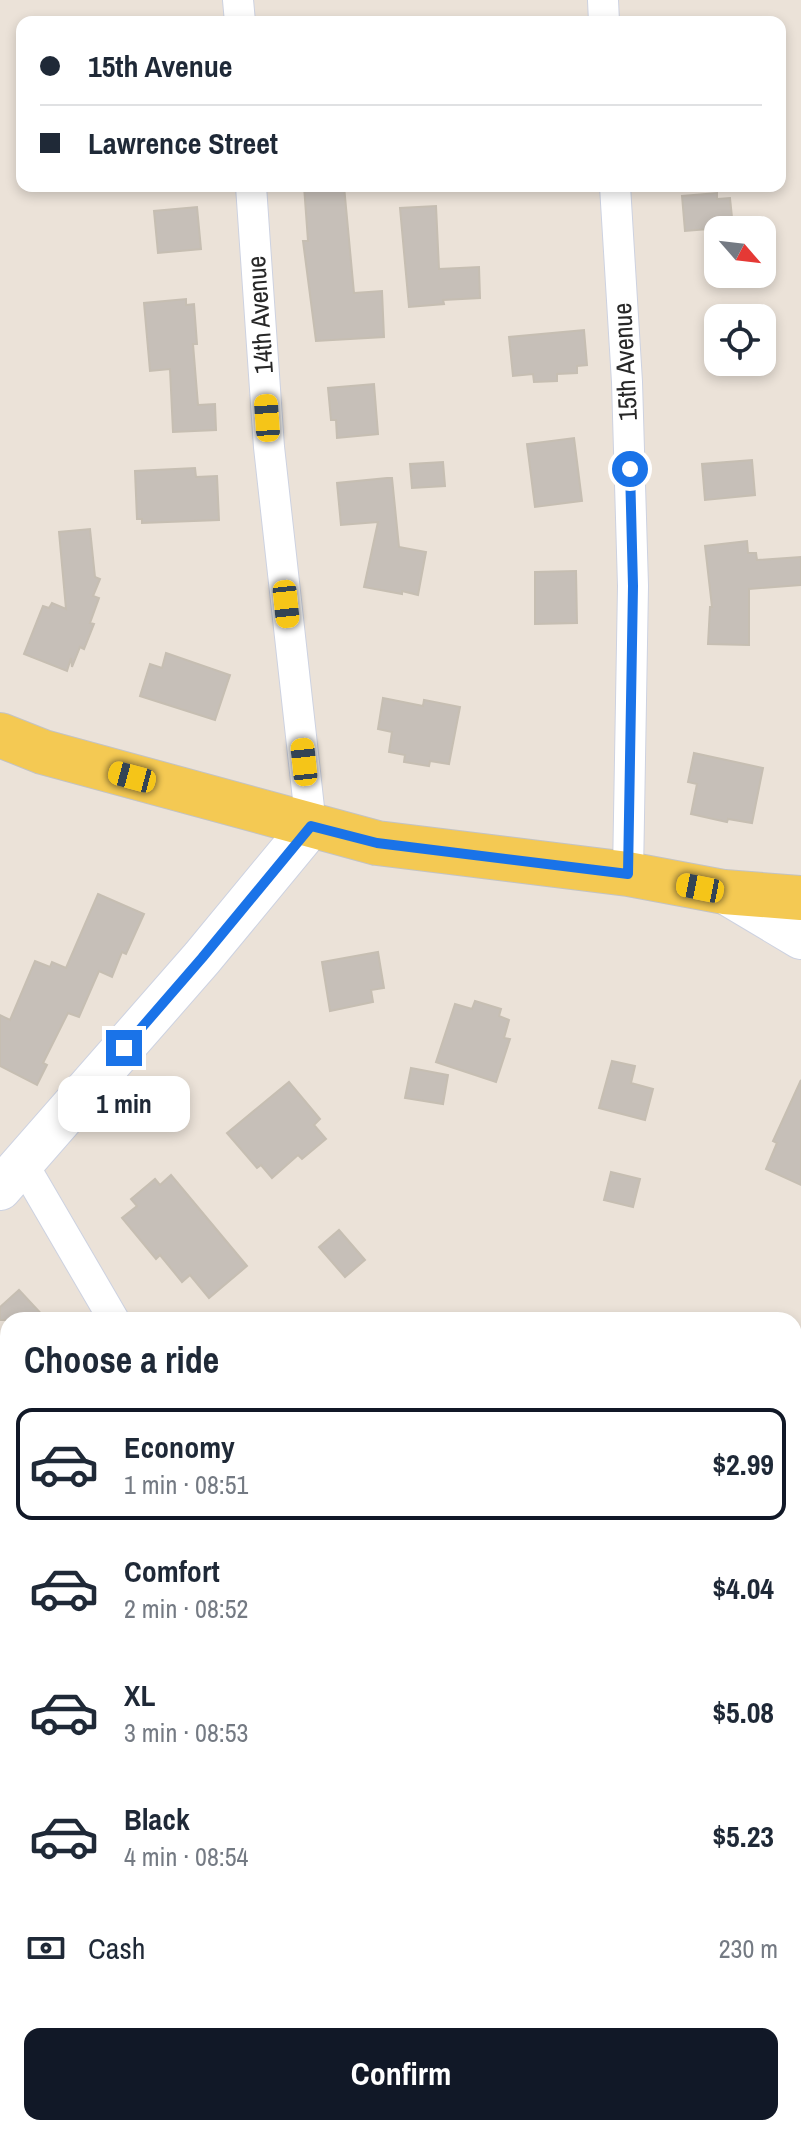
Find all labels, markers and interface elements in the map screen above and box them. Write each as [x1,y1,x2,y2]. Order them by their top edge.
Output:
text: 15th Avenue [88,46,232,86]
text: Lawrence Street [88,123,278,163]
north arrow [704,216,776,288]
map controls [704,216,776,376]
street label: 14th Avenue [238,255,281,375]
street label: 15th Avenue [604,302,645,422]
button: locate [704,304,776,376]
car [253,393,281,443]
route start [612,451,648,487]
car [272,579,300,629]
car [290,737,318,787]
car [106,759,158,795]
car [674,872,726,904]
route end [106,1030,142,1066]
callout: 1 min [58,1076,190,1132]
text: 1 min [96,1086,152,1121]
text: Choose a ride [24,1336,219,1384]
text: Economy [124,1427,235,1467]
icon: car [28,1428,100,1500]
text: $2.99 [712,1444,774,1484]
text: 1 min · 08:51 [124,1467,248,1502]
text: Comfort [124,1551,220,1591]
icon: car [28,1552,100,1624]
text: $4.04 [712,1568,774,1608]
text: 2 min · 08:52 [124,1591,248,1626]
text: XL [124,1675,155,1715]
icon: car [28,1676,100,1748]
text: $5.08 [712,1692,774,1732]
text: 3 min · 08:53 [124,1715,248,1750]
text: Black [124,1799,190,1839]
icon: car [28,1800,100,1872]
text: $5.23 [712,1816,774,1856]
text: 4 min · 08:54 [124,1839,248,1874]
icon: cash [24,1926,68,1970]
text: Cash [88,1928,145,1968]
text: 230 m [719,1931,778,1966]
button: Confirm [24,2028,778,2120]

